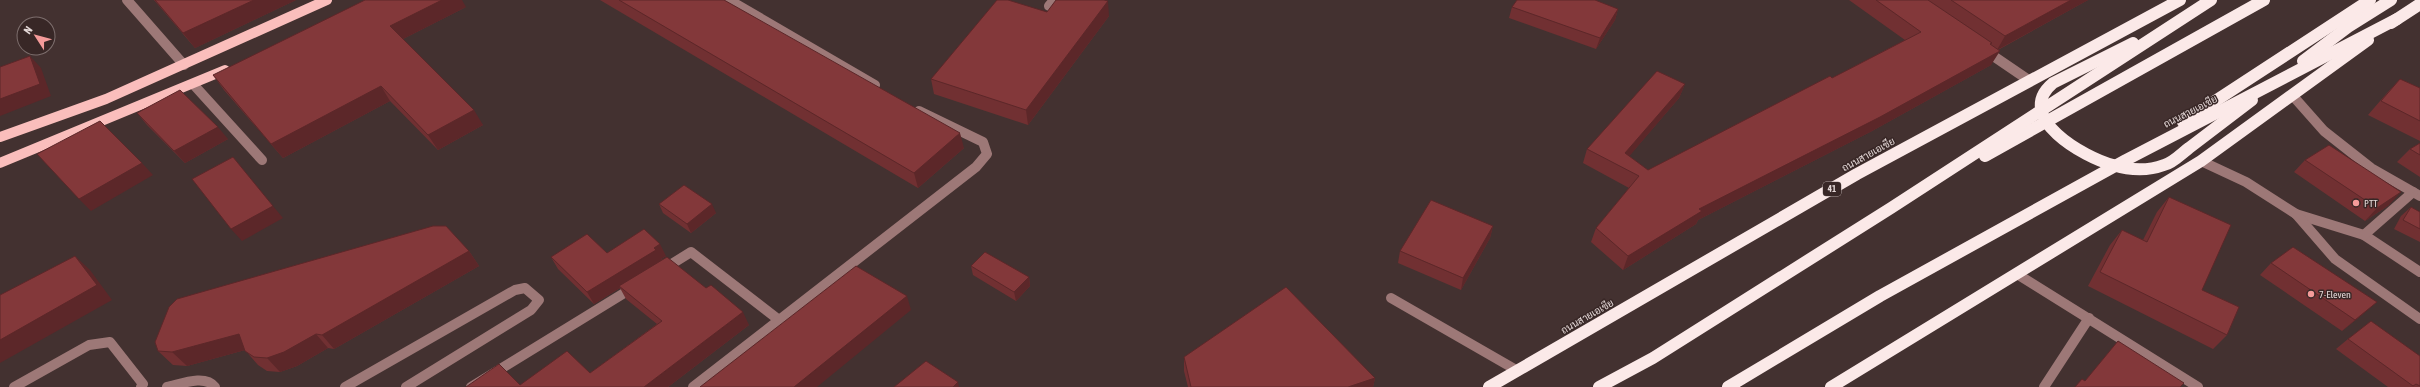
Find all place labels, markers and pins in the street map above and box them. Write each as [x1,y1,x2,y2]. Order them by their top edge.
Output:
marker: PTT [2351,198,2361,208]
place label: PTT [2364,198,2378,209]
marker: 7-Eleven [2306,289,2316,299]
place label: 7-Eleven [2319,289,2351,300]

